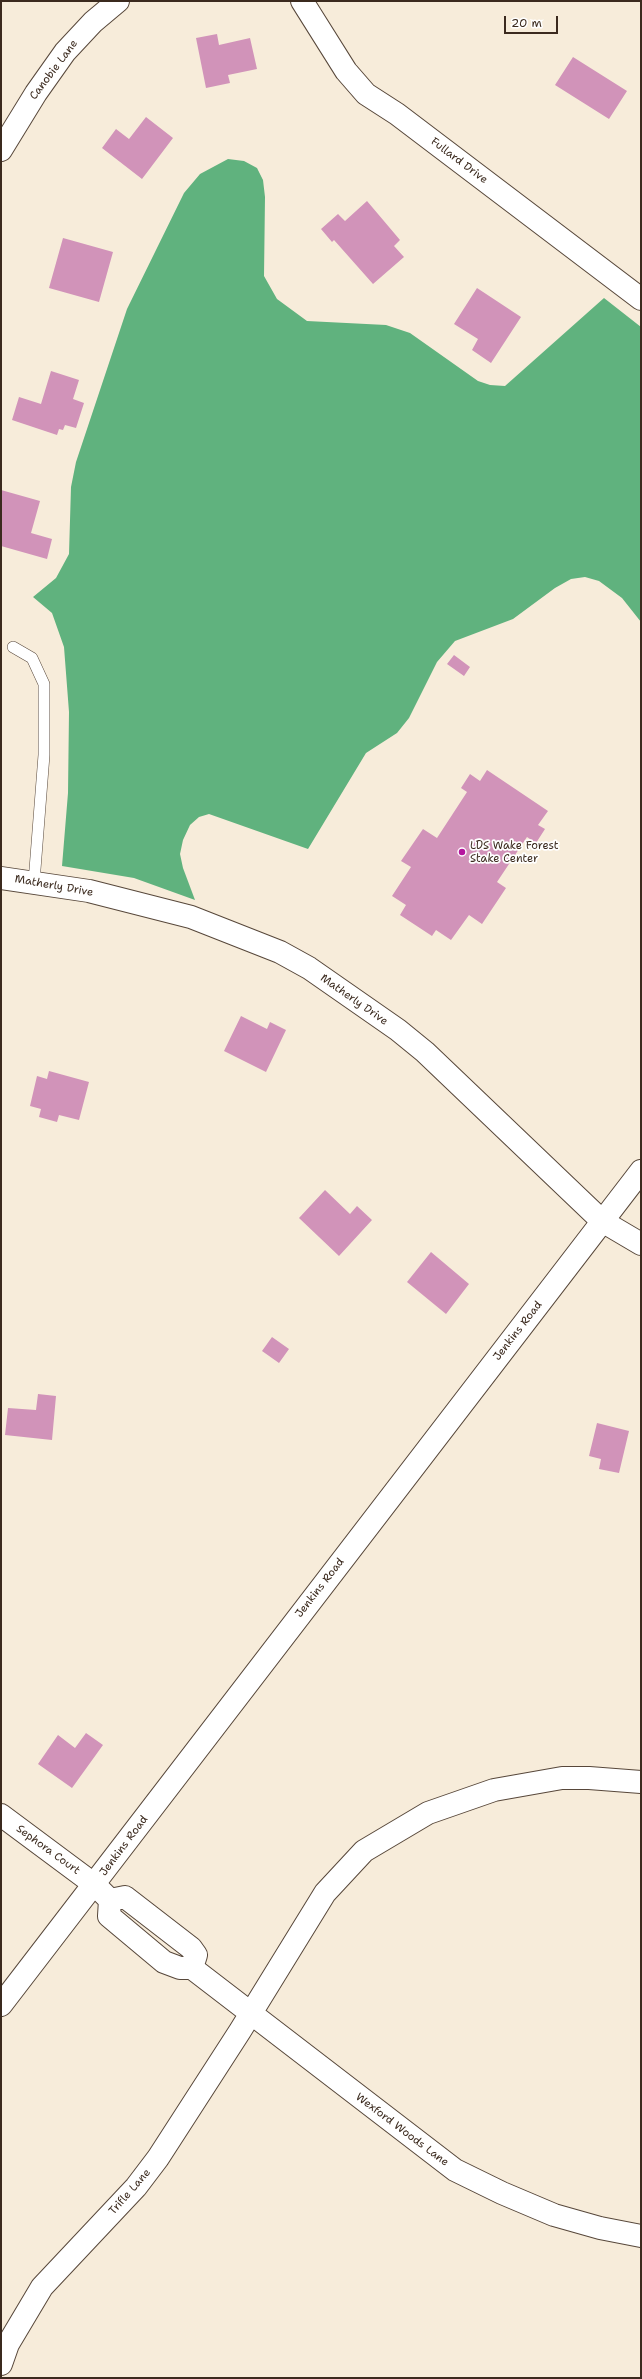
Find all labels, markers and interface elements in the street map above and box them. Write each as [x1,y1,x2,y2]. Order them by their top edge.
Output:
scale bar [506,8,560,34]
text: 20 m [511,15,542,31]
street label: Canobie Lane [27,37,81,103]
street label: Fullard Drive [428,135,490,187]
place label: LDS Wake Forest Stake Center [470,839,559,865]
marker: LDS Wake Forest Stake Center [457,847,467,857]
street label: Matherly Drive [14,873,94,899]
street label: Matherly Drive [318,972,390,1028]
street label: Jenkins Road [491,1299,545,1363]
street label: Jenkins Road [293,1556,347,1620]
street label: Jenkins Road [97,1813,151,1879]
street label: Sephora Court [14,1822,82,1878]
street label: Wexford Woods Lane [353,2091,451,2169]
street label: Trifle Lane [106,2166,154,2218]

